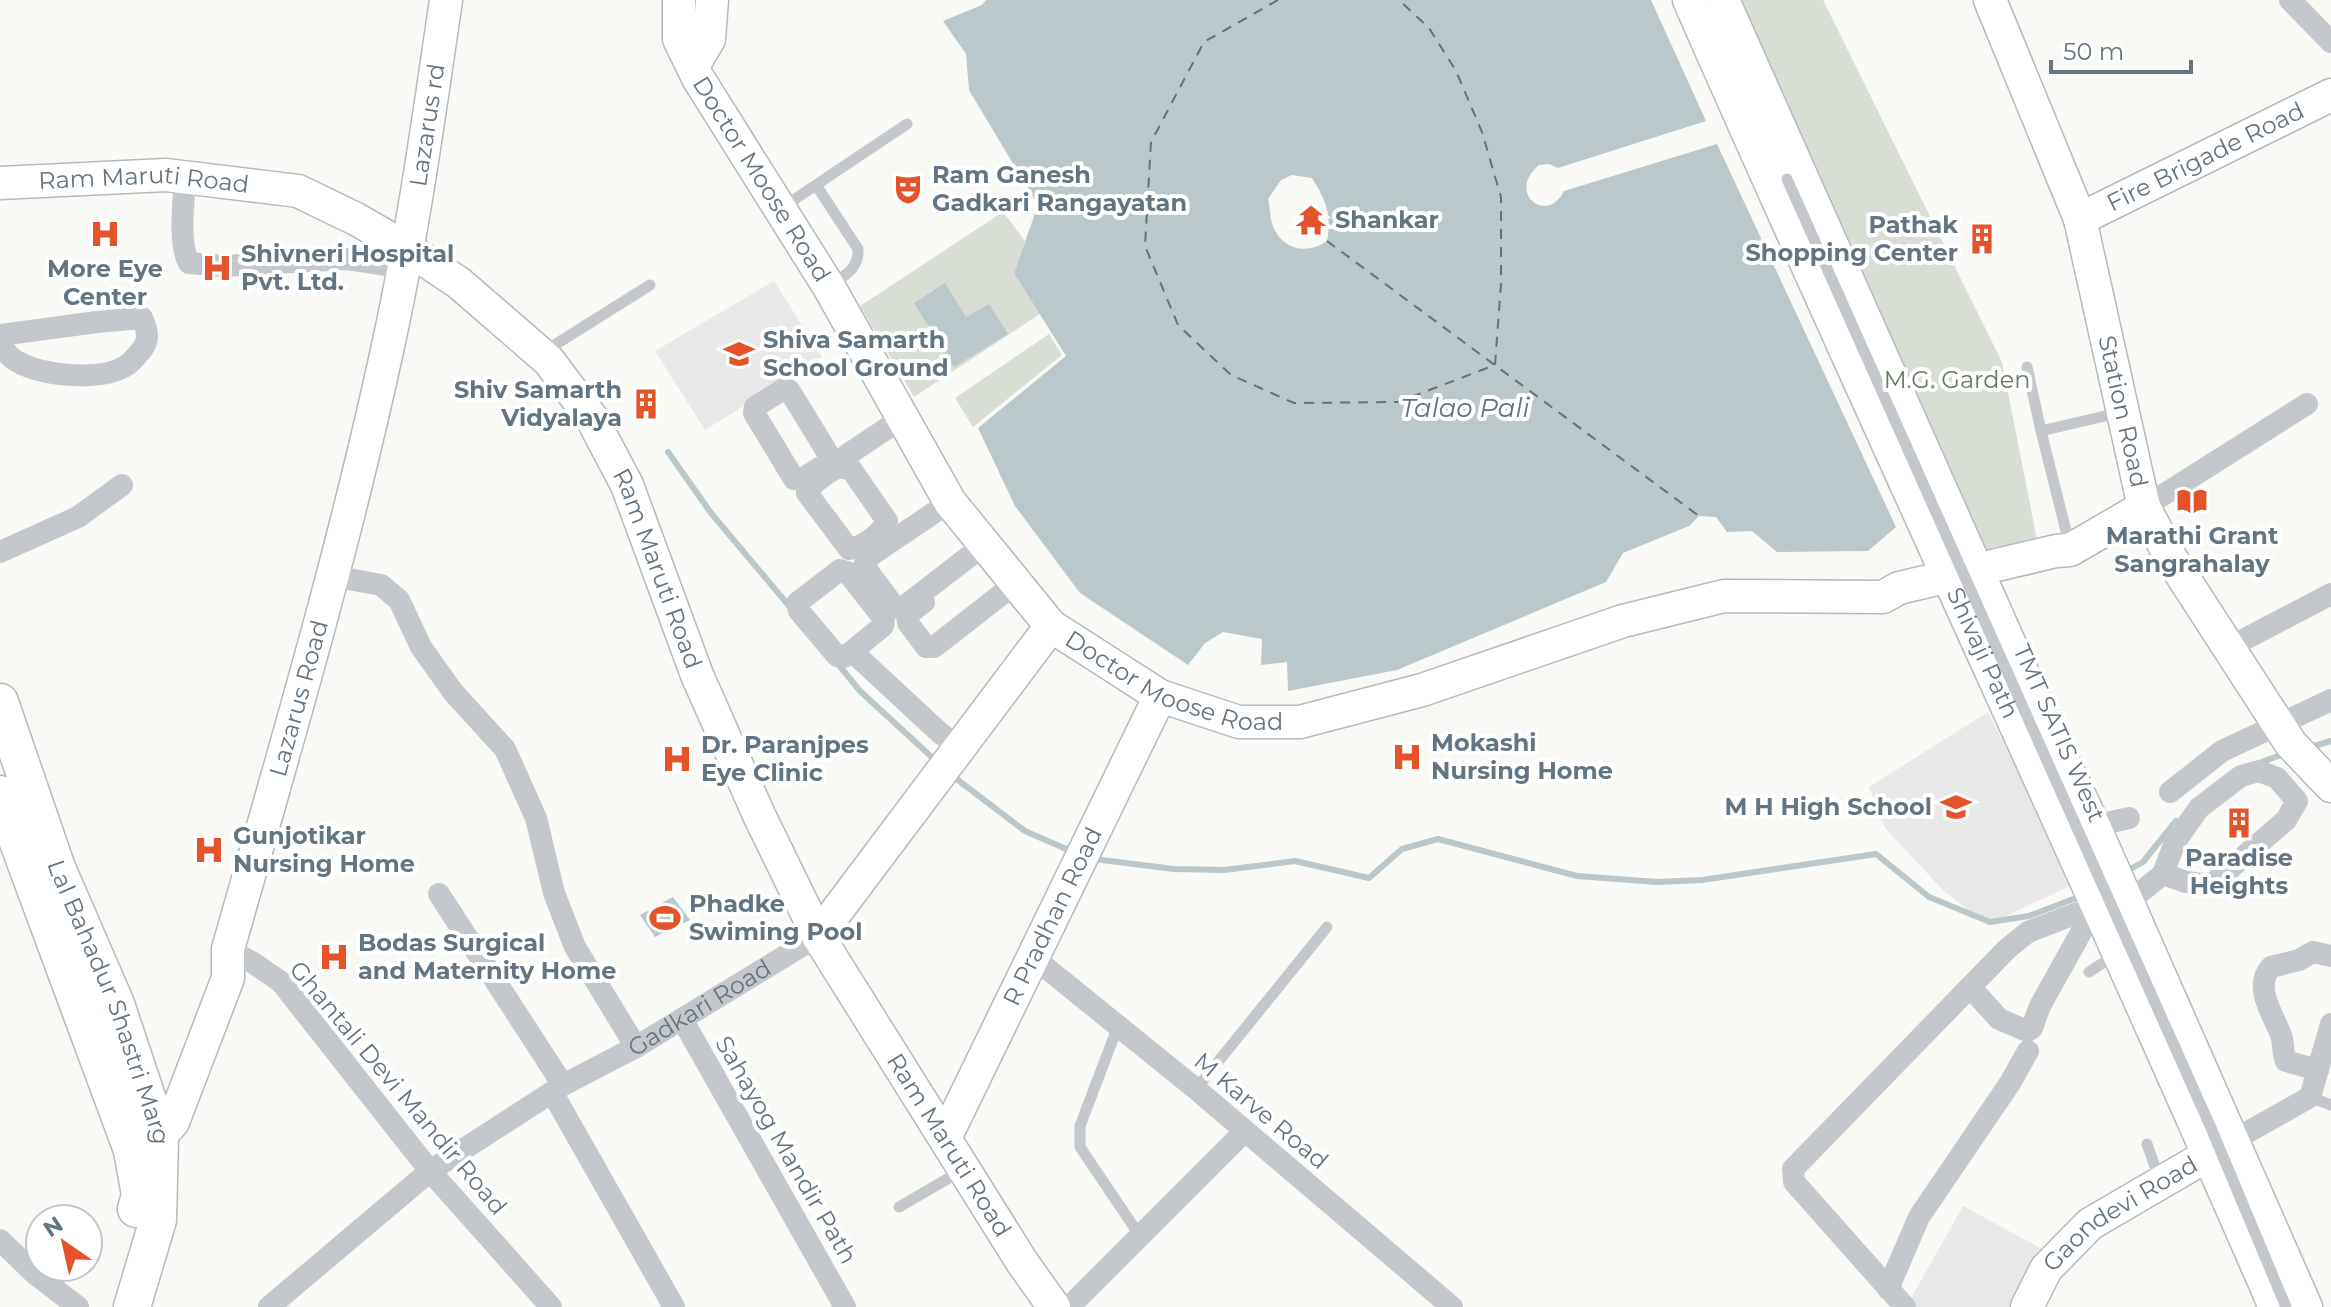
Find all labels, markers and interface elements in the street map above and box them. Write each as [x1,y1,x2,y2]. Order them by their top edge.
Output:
scale bar [2051,24,2191,74]
text: 50 m [2063,37,2124,66]
street label: Lazarus rd [403,61,451,189]
street label: Doctor Moose Road [687,71,837,287]
street label: Fire Brigade Road [2102,96,2309,217]
street label: Ram Maruti Road [38,160,251,199]
place label: Ram Ganesh Gadkari Rangayatan [932,160,1187,217]
theatre icon: Ram Ganesh Gadkari Rangayatan [891,172,925,206]
temple icon: Shankar [1294,203,1328,237]
place label: Shankar [1335,205,1439,234]
place label: Pathak Shopping Center [1745,210,1958,267]
hospital icon: More Eye Center [88,217,122,251]
building icon: Pathak Shopping Center [1965,222,1999,256]
place label: Shivneri Hospital Pvt. Ltd. [241,239,454,296]
hospital icon: Shivneri Hospital Pvt. Ltd. [200,251,234,285]
place label: More Eye Center [47,254,163,311]
place label: Shiva Samarth School Ground [763,325,949,382]
street label: Station Road [2092,333,2154,490]
school or university icon: Shiva Samarth School Ground [722,337,756,371]
park label: M.G. Garden [1884,365,2030,394]
place label: Shiv Samarth Vidyalaya [454,375,622,432]
building icon: Shiv Samarth Vidyalaya [629,387,663,421]
water label: Talao Pali [1401,392,1530,424]
street label: Ram Maruti Road [607,463,708,673]
library icon: Marathi Grant Sangrahalay [2175,484,2209,518]
place label: Marathi Grant Sangrahalay [2106,521,2279,578]
street label: Shivaji Path [1941,583,2025,723]
street label: Lazarus Road [263,617,334,780]
street label: Doctor Moose Road [1060,624,1283,736]
street label: TMT SATIS West [2007,640,2112,826]
place label: Mokashi Nursing Home [1431,728,1613,785]
place label: Dr. Paranjpes Eye Clinic [701,730,869,787]
hospital icon: Mokashi Nursing Home [1390,740,1424,774]
hospital icon: Dr. Paranjpes Eye Clinic [660,742,694,776]
school or university icon: M H High School [1939,790,1973,824]
place label: M H High School [1725,792,1932,821]
building icon: Paradise Heights [2222,806,2256,840]
place label: Gunjotikar Nursing Home [233,821,415,878]
street label: R Pradhan Road [997,822,1108,1010]
hospital icon: Gunjotikar Nursing Home [192,833,226,867]
place label: Paradise Heights [2185,843,2293,900]
street label: Lal Bahadur Shastri Marg [41,856,175,1145]
place label: Phadke Swiming Pool [689,889,862,946]
sports icon: Phadke Swiming Pool [648,901,682,935]
place label: Bodas Surgical and Maternity Home [358,928,616,985]
hospital icon: Bodas Surgical and Maternity Home [317,940,351,974]
street label: Gadkari Road [623,953,776,1062]
street label: Ghantali Devi Mandir Road [284,955,513,1220]
street label: Sahayog Mandir Path [709,1031,864,1269]
street label: M Karve Road [1188,1046,1334,1175]
street label: Ram Maruti Road [881,1048,1018,1242]
street label: Gaondevi Road [2037,1149,2203,1277]
north arrow [24,1203,104,1283]
text: N [38,1211,68,1243]

